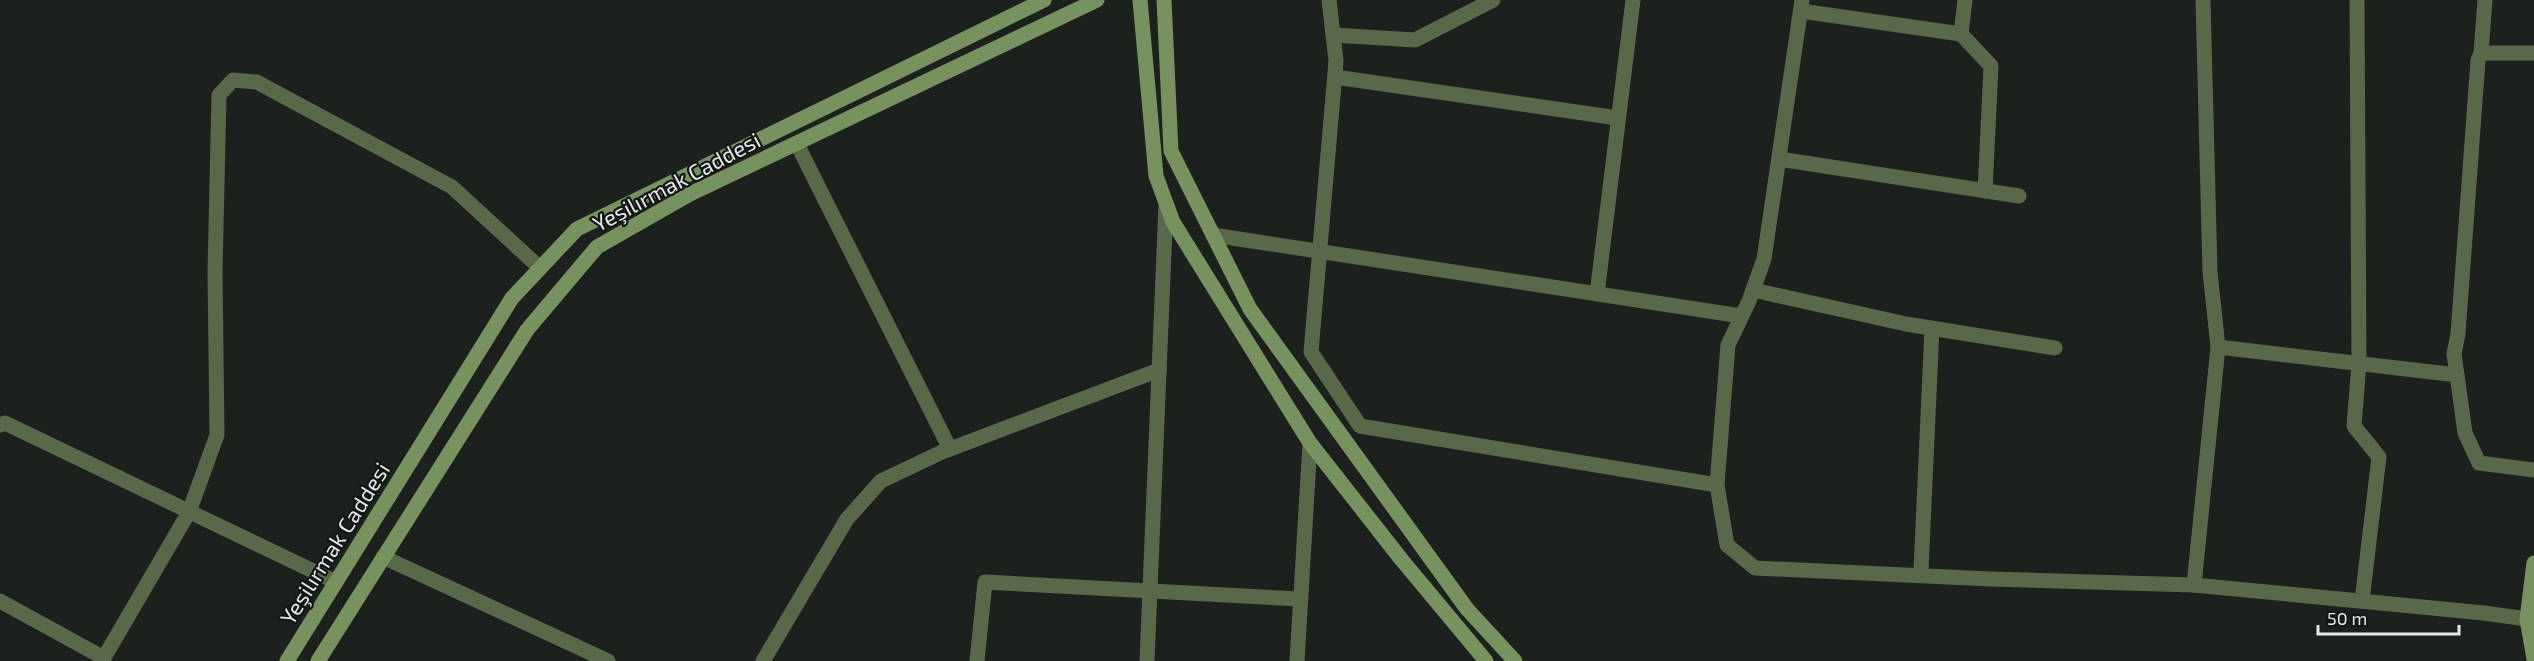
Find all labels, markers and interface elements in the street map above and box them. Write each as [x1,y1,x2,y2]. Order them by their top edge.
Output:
street label: Yeşilırmak Caddesi [588,126,765,238]
street label: Yeşilırmak Caddesi [274,457,396,630]
scale bar [2318,598,2459,636]
text: 50 m [2327,607,2367,629]

